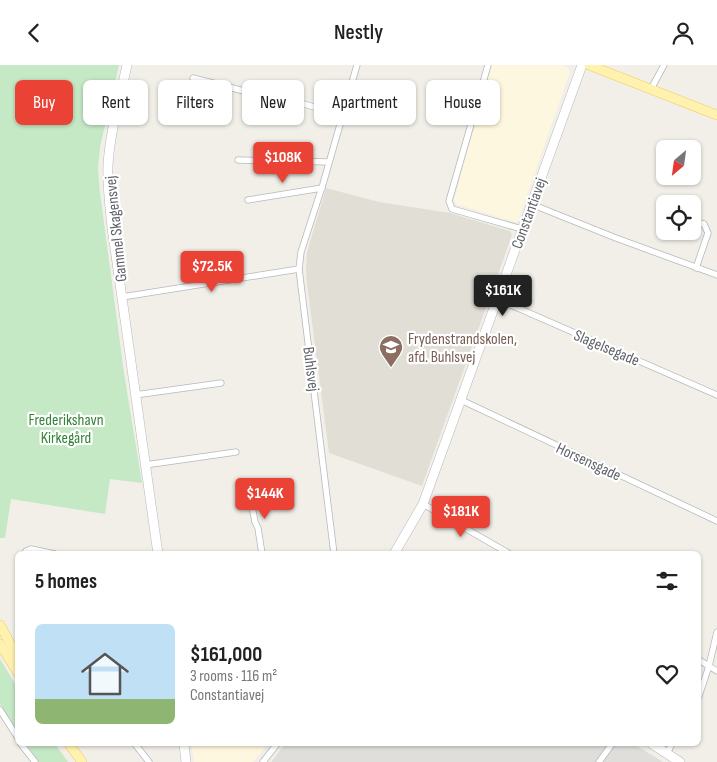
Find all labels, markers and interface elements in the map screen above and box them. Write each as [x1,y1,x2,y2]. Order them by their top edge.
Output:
icon: back [20,19,48,47]
text: Nestly [334,19,383,46]
icon: person [669,19,697,47]
chip: Buy [15,80,73,125]
chip: Rent [83,80,148,125]
chip: Filters [158,80,232,125]
chip: New [242,80,304,125]
chip: Apartment [314,80,416,125]
chip: House [426,80,500,125]
north arrow [656,140,701,185]
map controls [656,140,701,240]
pin: $108K [248,141,318,184]
text: $108K [264,148,302,167]
street label: Gammel Skagensvej [101,175,131,283]
street label: Constantiavej [508,175,551,252]
button: locate [656,195,701,240]
pin: $72.5K [171,251,253,293]
text: $72.5K [192,257,232,276]
pin: $161K [468,275,538,317]
text: $161K [485,281,521,300]
street label: Slagelsegade [571,326,642,371]
place label: Frydenstrandskolen, afd. Buhlsvej [408,330,517,367]
school or university icon: Frydenstrandskolen, afd. Buhlsvej [378,334,404,368]
street label: Buhlsvej [298,346,323,393]
park label: Frederikshavn Kirkegård [28,411,104,448]
street label: Horsensgade [553,439,624,486]
pin: $144K [230,477,300,520]
text: $144K [246,484,284,503]
pin: $181K [426,495,496,538]
text: $181K [443,502,479,521]
icon: filters [653,567,681,595]
text: 5 homes [35,569,97,594]
text: $161,000 [190,642,262,667]
icon: home [75,644,135,704]
icon: heart [653,660,681,688]
text: 3 rooms · 116 m² [190,667,277,686]
text: Constantiavej [190,686,264,705]

